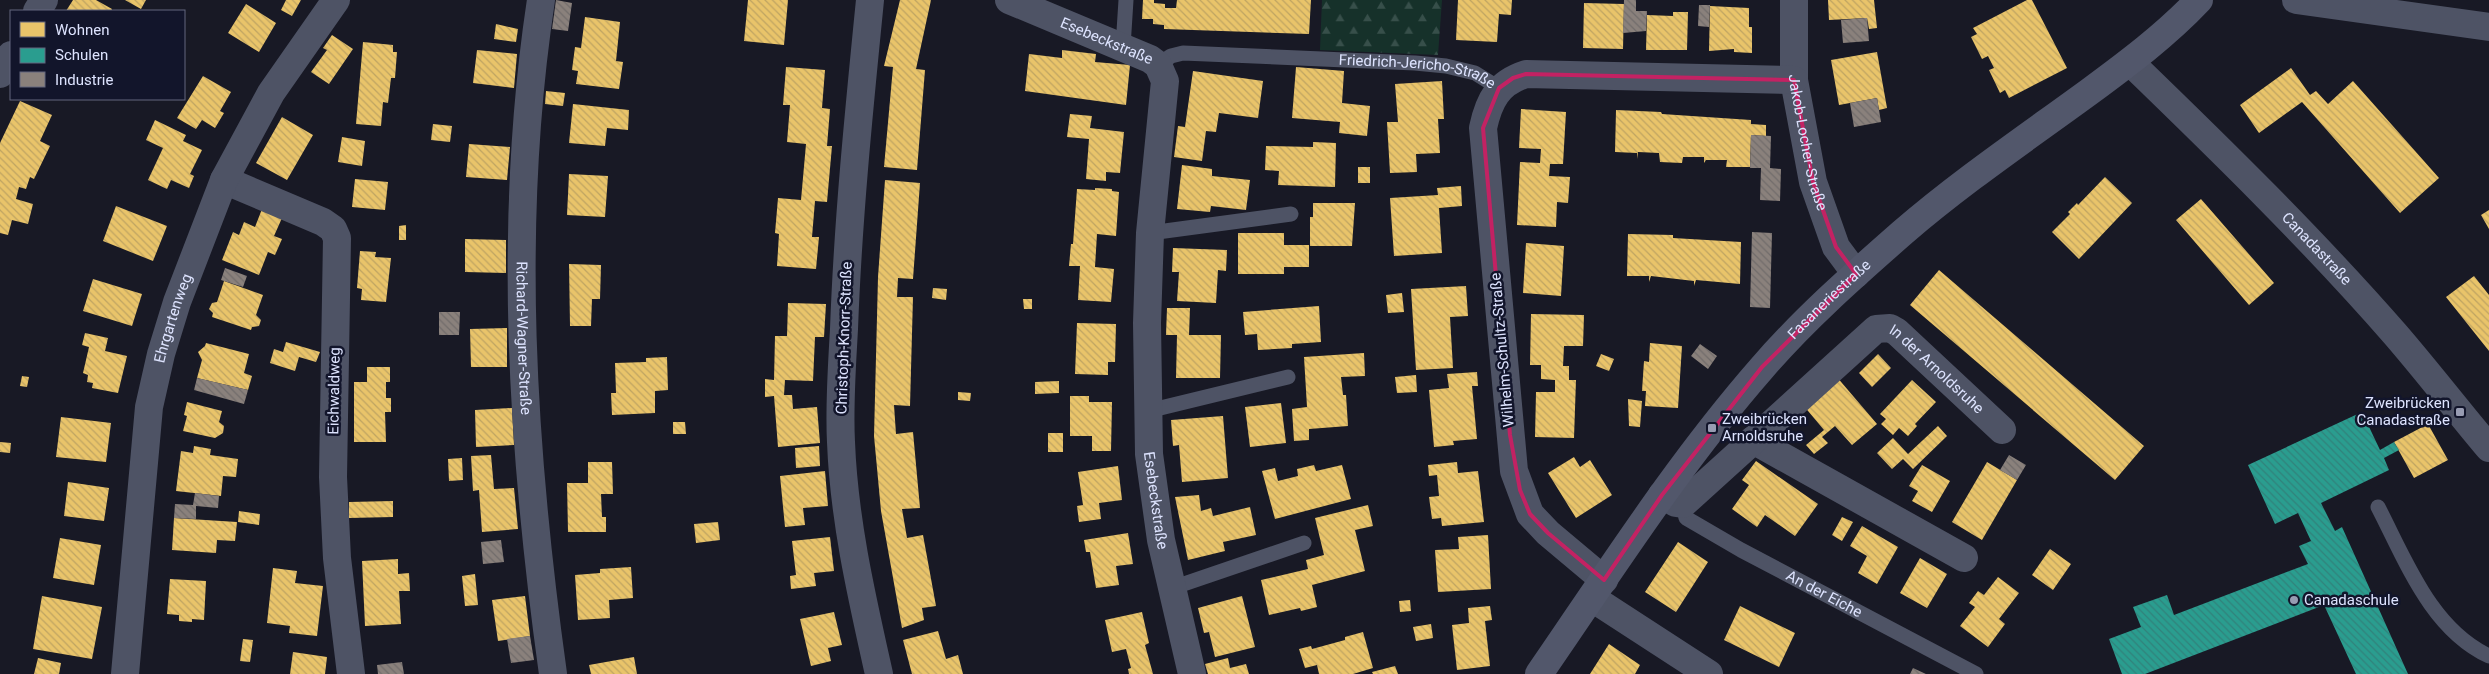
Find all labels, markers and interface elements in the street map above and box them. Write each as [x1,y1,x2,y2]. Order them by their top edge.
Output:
legend [10,10,185,100]
street label: Esebeckstraße [1058,14,1156,68]
text: Wohnen [55,21,109,39]
text: Schulen [55,46,108,64]
street label: Friedrich-Jericho-Straße [1338,51,1499,93]
text: Industrie [55,71,113,89]
street label: Jakob-Locher-Straße [1785,75,1831,213]
street label: Canadastraße [2278,208,2356,289]
street label: Fasaneriestraße [1784,256,1874,343]
street label: Richard-Wagner-Straße [513,261,535,415]
street label: Christoph-Knorr-Straße [832,261,856,415]
street label: Ehrgartenweg [150,271,196,365]
street label: Wilhelm-Schultz-Straße [1486,272,1518,428]
street label: In der Arnoldsruhe [1886,321,1988,417]
street label: Eichwaldweg [324,347,344,435]
place label: Zweibrücken Canadastraße [2357,394,2450,429]
marker: Zweibrücken Canadastraße [2454,406,2466,418]
place label: Zweibrücken Arnoldsruhe [1722,410,1807,445]
marker: Zweibrücken Arnoldsruhe [1706,422,1718,434]
street label: Esebeckstraße [1140,450,1172,551]
street label: An der Eiche [1783,566,1865,621]
place label: Canadaschule [2304,591,2399,609]
marker: Canadaschule [2288,594,2300,606]

